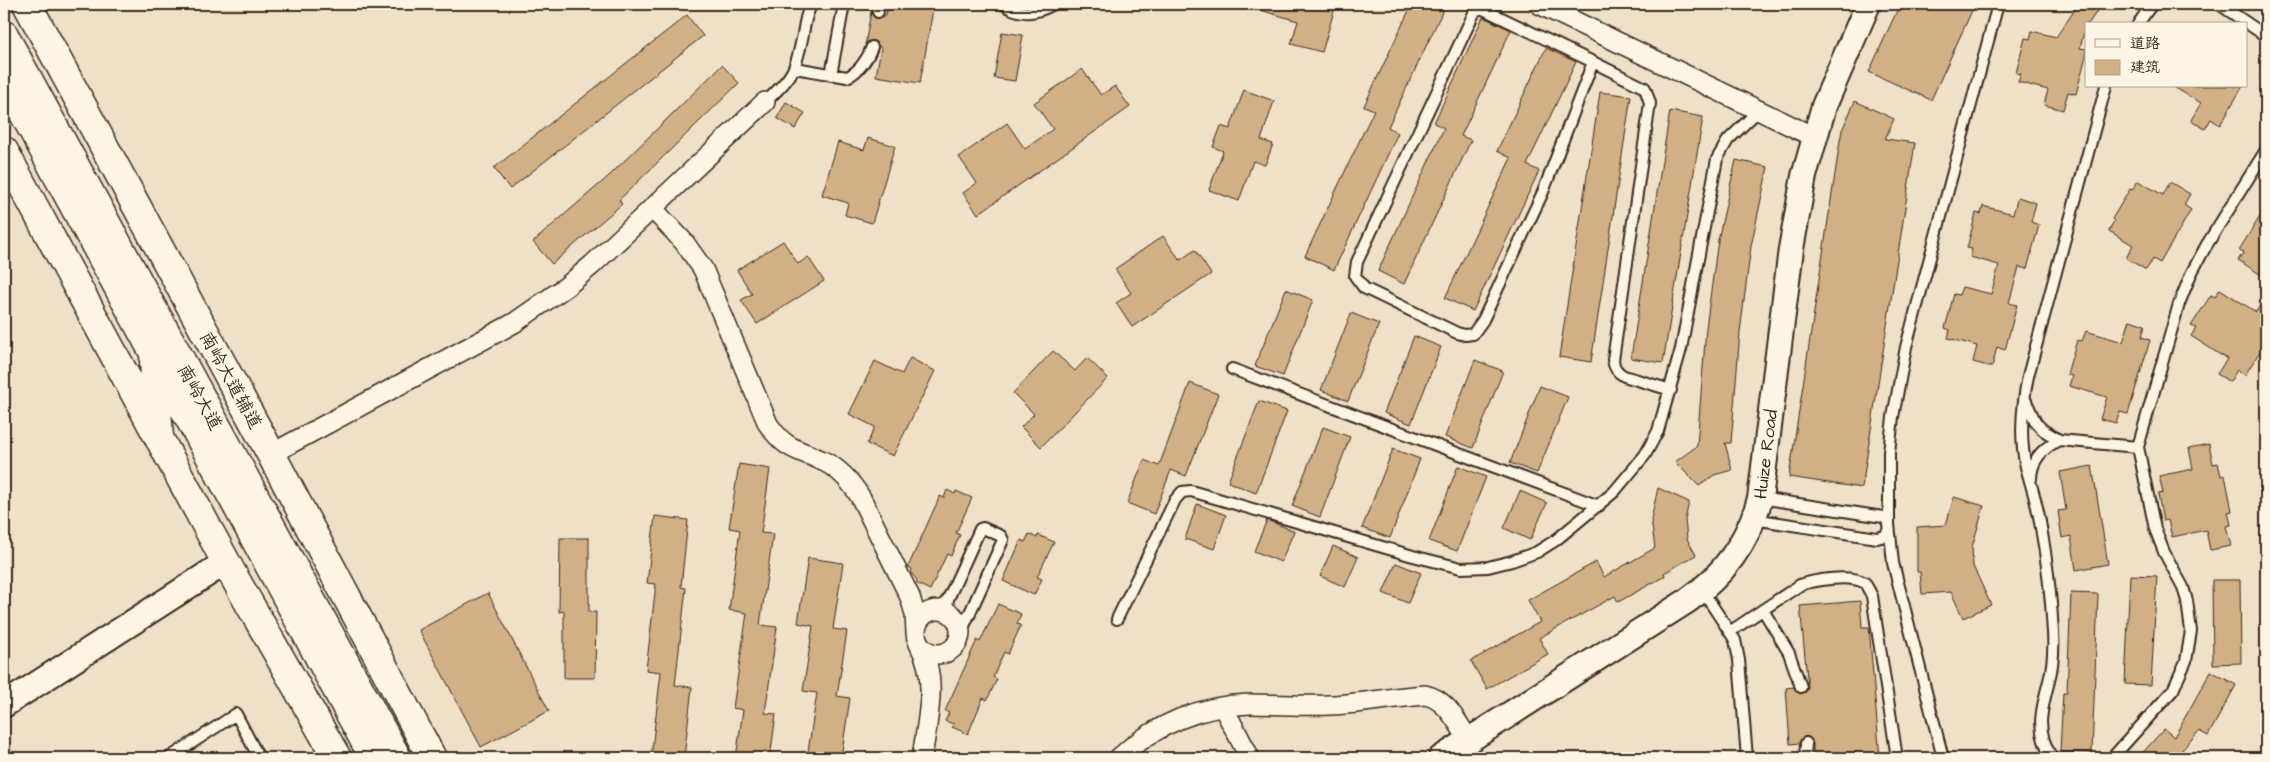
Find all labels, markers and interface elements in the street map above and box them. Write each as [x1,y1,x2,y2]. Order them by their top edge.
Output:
legend [2085,22,2248,88]
text: 道路 [2130,33,2160,54]
text: 建筑 [2130,57,2160,78]
street label: 南岭大道辅道 [195,328,267,432]
street label: 南岭大道 [173,360,227,434]
street label: Huize Road [1748,408,1784,500]

